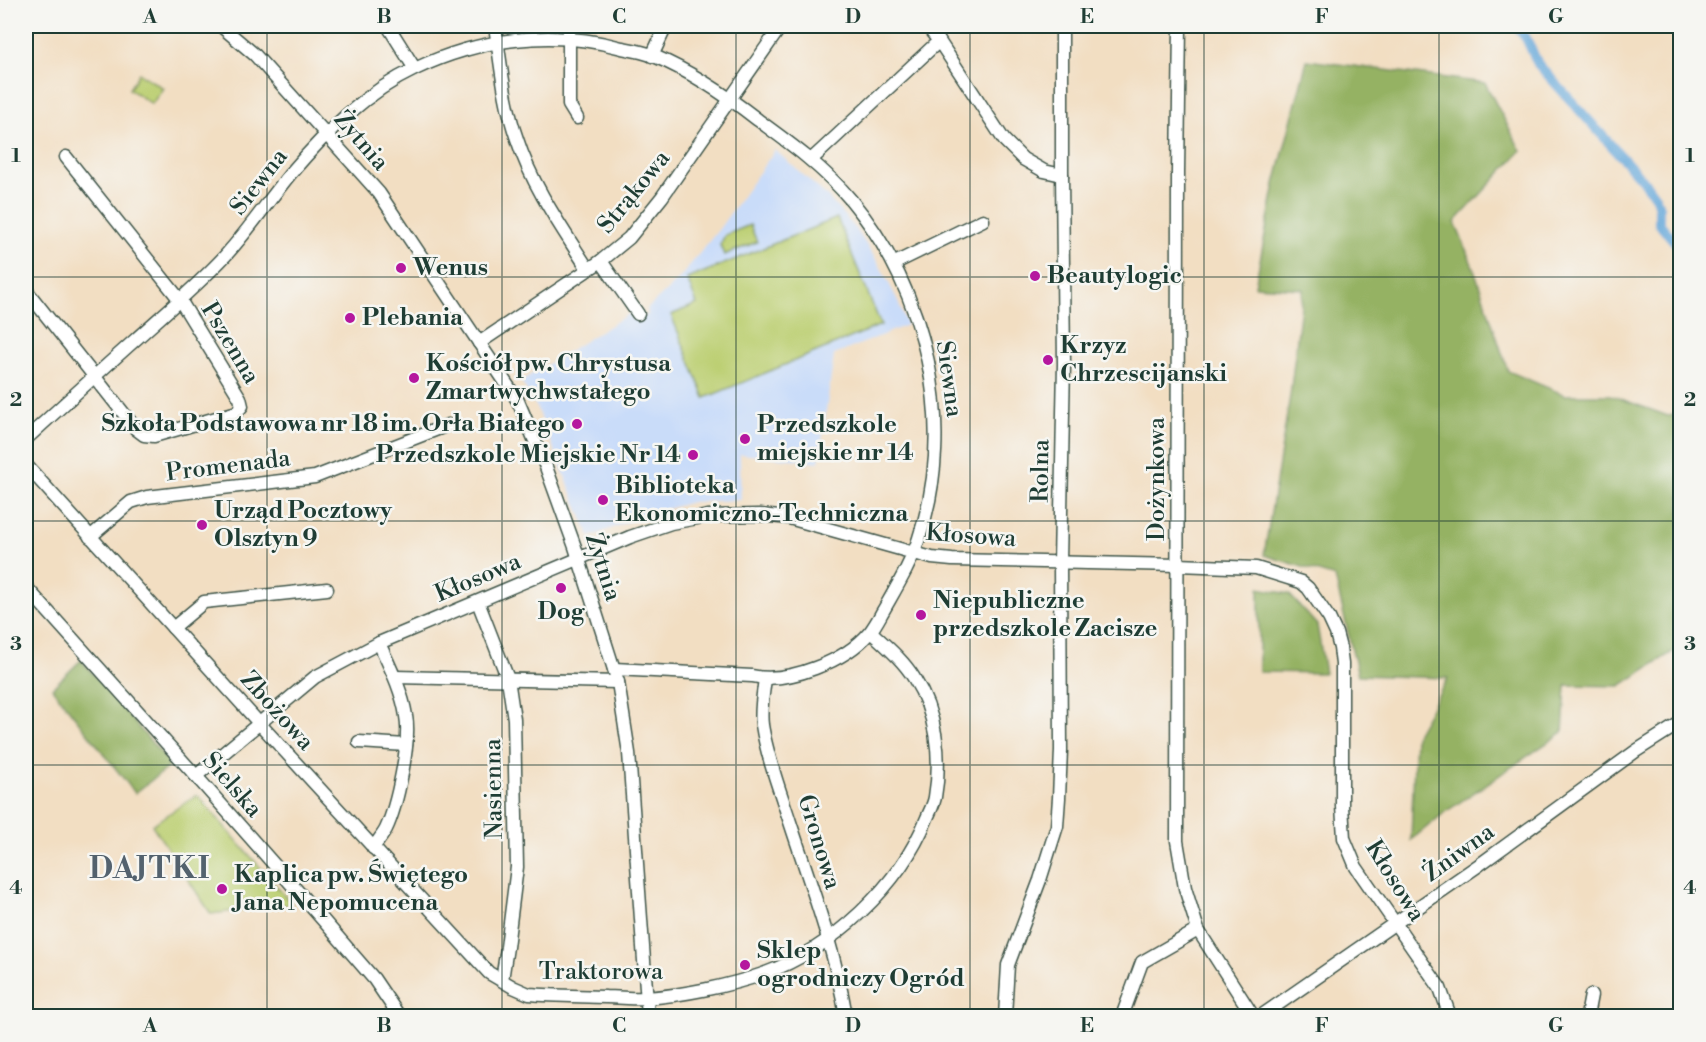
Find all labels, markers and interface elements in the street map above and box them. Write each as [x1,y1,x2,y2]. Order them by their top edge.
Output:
text: A [142,5,158,30]
text: B [376,5,392,30]
text: C [612,5,626,30]
text: D [845,5,861,30]
text: E [1080,5,1094,30]
text: F [1315,5,1329,30]
text: G [1548,5,1564,30]
street label: Żytnia [327,104,396,178]
street label: Siewna [224,142,295,221]
street label: Strąkowa [591,143,677,240]
text: 1 [11,144,21,169]
text: 1 [1685,144,1695,169]
place label: Wenus [412,253,488,283]
marker: Wenus [394,261,408,275]
place label: Beautylogic [1047,261,1182,291]
marker: Beautylogic [1028,269,1042,283]
street label: Pszenna [194,297,267,390]
place label: Plebania [362,303,464,333]
marker: Plebania [343,311,357,325]
place label: Krzyz Chrzescijanski [1060,331,1227,389]
street label: Siewna [929,339,969,420]
place label: Kościół pw. Chrystusa Zmartwychwstałego [426,349,672,407]
marker: Krzyz Chrzescijanski [1041,353,1055,367]
marker: Kościół pw. Chrystusa Zmartwychwstałego [407,371,421,385]
text: 2 [10,388,22,413]
text: 2 [1684,388,1696,413]
place label: Szkoła Podstawowa nr 18 im. Orła Białego [101,409,565,439]
place label: Przedszkole miejskie nr 14 [757,410,914,468]
street label: Dożynkowa [1142,416,1172,541]
marker: Szkoła Podstawowa nr 18 im. Orła Białego [570,417,584,431]
marker: Przedszkole miejskie nr 14 [738,432,752,446]
street label: Rolna [1025,438,1057,503]
place label: Przedszkole Miejskie Nr 14 [376,440,681,470]
street label: Promenada [164,443,293,489]
marker: Przedszkole Miejskie Nr 14 [686,448,700,462]
place label: Biblioteka Ekonomiczno-Techniczna [615,471,909,529]
marker: Biblioteka Ekonomiczno-Techniczna [596,493,610,507]
place label: Urząd Pocztowy Olsztyn 9 [214,496,393,554]
marker: Urząd Pocztowy Olsztyn 9 [195,518,209,532]
street label: Kłosowa [925,518,1018,554]
street label: Żytnia [578,529,629,605]
street label: Kłosowa [430,546,526,609]
marker: Dog [554,581,568,595]
place label: Niepubliczne przedszkole Zacisze [933,586,1158,644]
place label: Dog [538,597,586,627]
marker: Niepubliczne przedszkole Zacisze [914,608,928,622]
text: 3 [10,632,22,657]
text: 3 [1684,632,1696,657]
street label: Zbożowa [234,665,321,757]
street label: Nasienna [478,737,510,840]
street label: Sielska [195,746,269,824]
street label: Gronowa [790,791,848,894]
street label: Żniwna [1417,816,1501,889]
street label: Kłosowa [1358,835,1432,928]
district label: DAJTKI [89,850,211,888]
place label: Kaplica pw. Świętego Jana Nepomucena [231,858,468,918]
text: 4 [9,876,23,901]
text: 4 [1683,876,1697,901]
marker: Kaplica pw. Świętego Jana Nepomucena [215,882,229,896]
place label: Sklep ogrodniczy Ogród [757,936,965,994]
street label: Traktorowa [539,957,664,987]
marker: Sklep ogrodniczy Ogród [738,958,752,972]
text: A [142,1014,158,1039]
text: B [376,1014,392,1039]
text: C [612,1014,626,1039]
text: D [845,1014,861,1039]
text: E [1080,1014,1094,1039]
text: F [1315,1014,1329,1039]
text: G [1548,1014,1564,1039]

